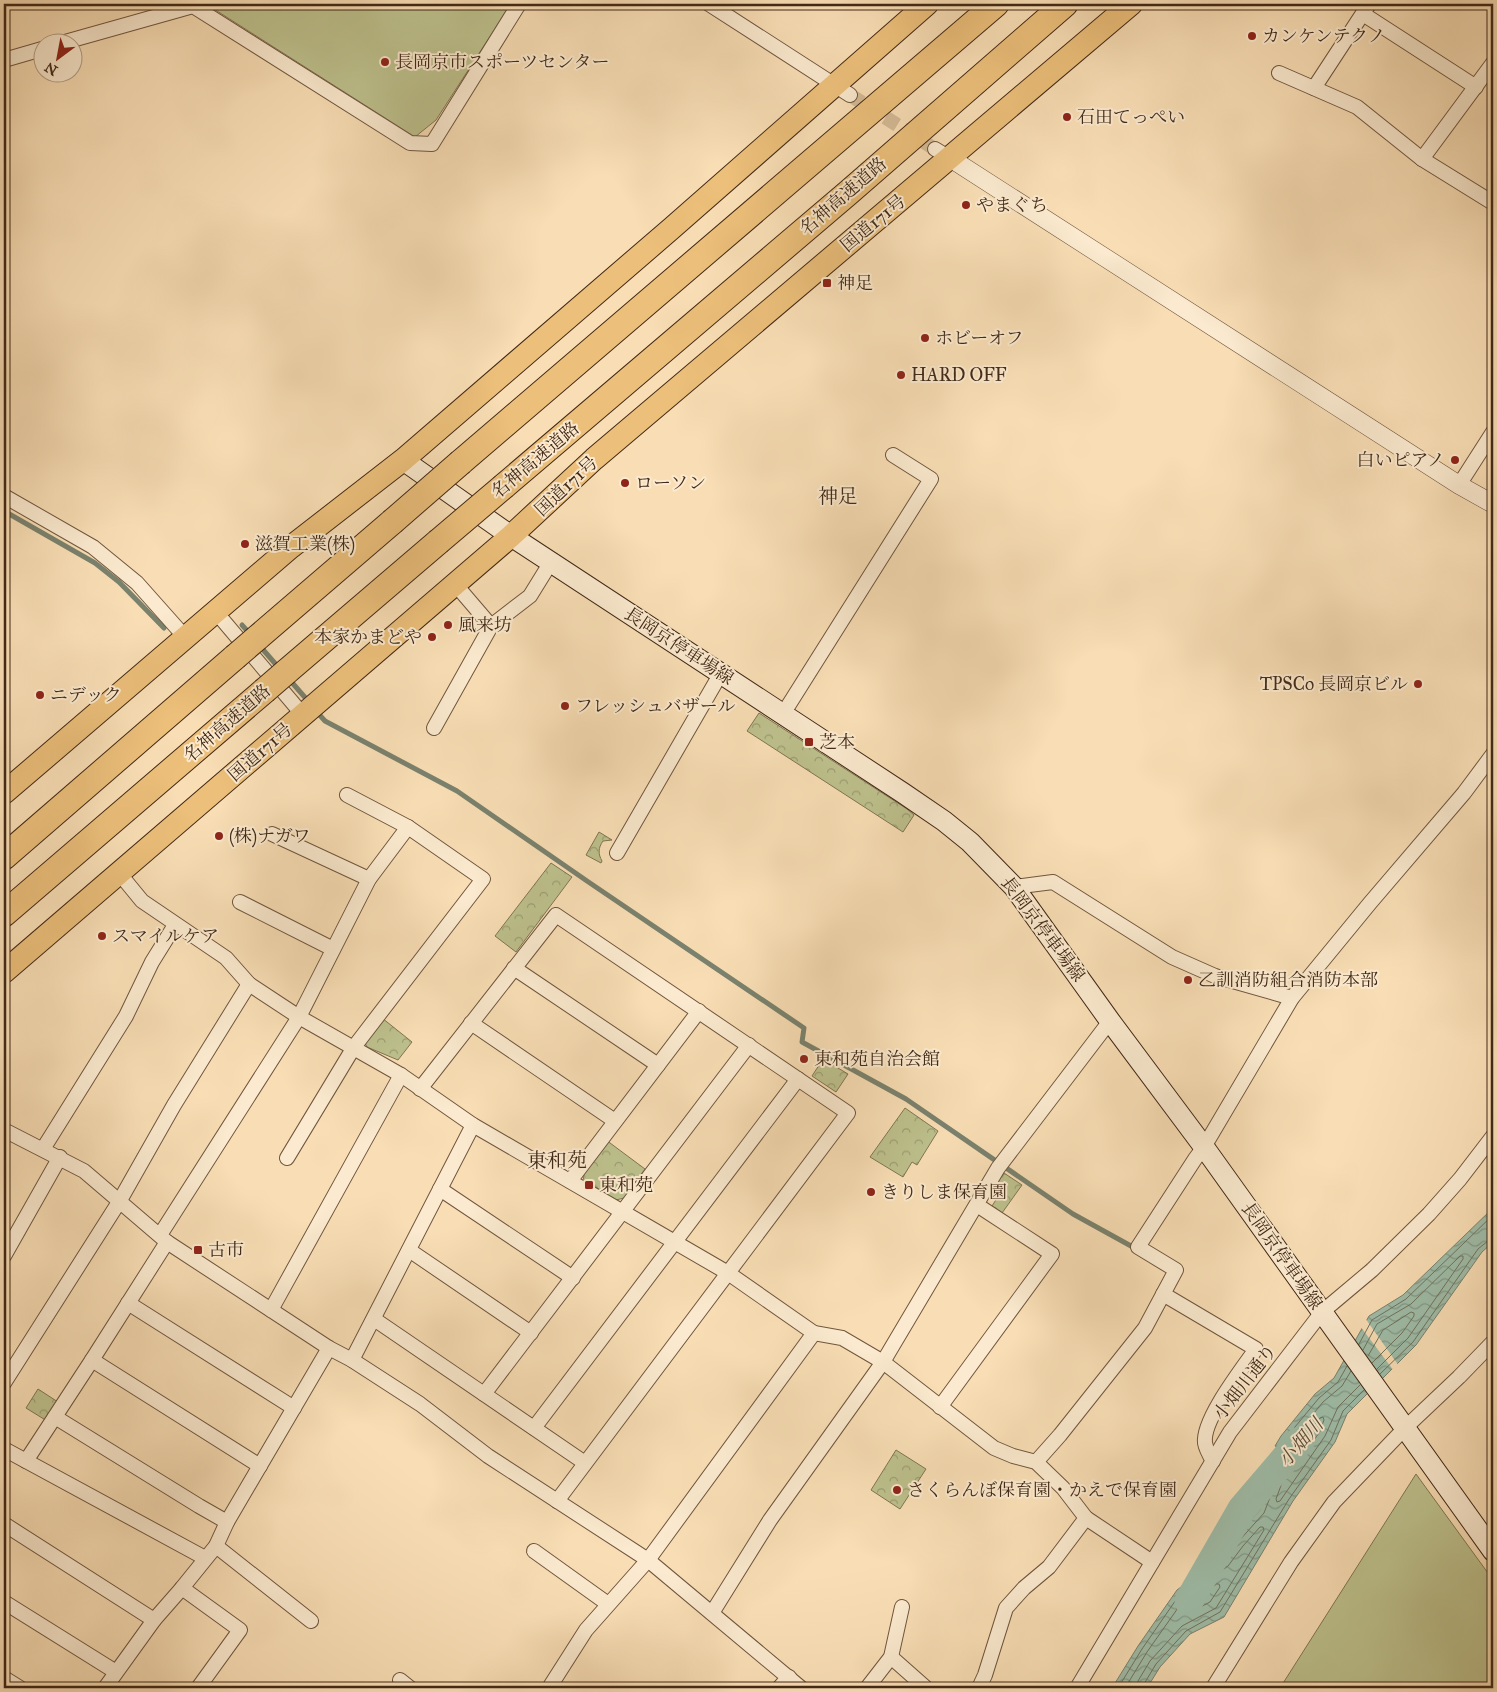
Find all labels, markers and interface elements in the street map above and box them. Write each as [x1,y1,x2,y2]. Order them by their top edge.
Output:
place label: カンケンテクノ [1262,25,1386,47]
marker: カンケンテクノ [1246,30,1258,42]
north arrow [32,32,82,82]
place label: 長岡京市スポーツセンター [395,51,610,73]
marker: 長岡京市スポーツセンター [379,56,391,68]
text: N [42,58,61,79]
place label: 石田てっぺい [1077,106,1185,128]
marker: 石田てっぺい [1061,111,1073,123]
street label: 名神高速道路 [795,152,891,240]
street label: 国道171号 [836,190,910,256]
place label: やまぐち [976,194,1048,216]
marker: やまぐち [960,199,972,211]
place label: 神足 [837,272,873,294]
marker: 神足 [821,277,833,289]
place label: ホビーオフ [935,327,1023,349]
marker: ホビーオフ [919,332,931,344]
place label: HARD OFF [911,364,1007,386]
marker: HARD OFF [895,369,907,381]
street label: 名神高速道路 [487,417,583,503]
place label: 白いピアノ [1356,449,1445,471]
street label: 国道171号 [530,451,602,521]
marker: 白いピアノ [1449,454,1461,466]
place label: ローソン [635,472,706,494]
marker: ローソン [619,477,631,489]
district label: 神足 [818,484,858,508]
place label: 滋賀工業(株) [255,533,355,556]
marker: 滋賀工業(株) [239,538,251,550]
street label: 長岡京停車場線 [620,602,738,690]
place label: 風来坊 [458,614,512,636]
marker: 風来坊 [442,619,454,631]
place label: 本家かまどや [314,626,422,648]
marker: 本家かまどや [426,631,438,643]
place label: TPSCo 長岡京ビル [1260,673,1408,695]
marker: TPSCo 長岡京ビル [1412,678,1424,690]
street label: 名神高速道路 [179,679,275,767]
place label: ニデック [50,684,122,706]
marker: ニデック [34,689,46,701]
place label: フレッシュバザール [575,695,735,717]
marker: フレッシュバザール [559,700,571,712]
street label: 国道171号 [223,718,297,786]
place label: 芝本 [819,731,855,753]
marker: 芝本 [803,736,815,748]
place label: (株)ナガワ [229,825,311,848]
marker: (株)ナガワ [213,830,225,842]
street label: 長岡京停車場線 [996,872,1090,986]
place label: スマイルケア [112,925,219,947]
marker: スマイルケア [96,930,108,942]
place label: 乙訓消防組合消防本部 [1198,969,1378,991]
marker: 乙訓消防組合消防本部 [1182,974,1194,986]
place label: 東和苑自治会館 [814,1048,940,1070]
marker: 東和苑自治会館 [798,1053,810,1065]
district label: 東和苑 [527,1148,587,1172]
place label: 東和苑 [599,1174,653,1196]
marker: 東和苑 [583,1179,595,1191]
place label: きりしま保育園 [881,1181,1007,1203]
marker: きりしま保育園 [865,1186,877,1198]
street label: 長岡京停車場線 [1237,1198,1327,1314]
place label: 古市 [208,1239,244,1261]
marker: 古市 [192,1244,204,1256]
street label: 小畑川通り [1209,1340,1281,1424]
water label: 小畑川 [1273,1412,1329,1471]
place label: さくらんぼ保育園・かえで保育園 [907,1479,1177,1501]
marker: さくらんぼ保育園・かえで保育園 [891,1484,903,1496]

